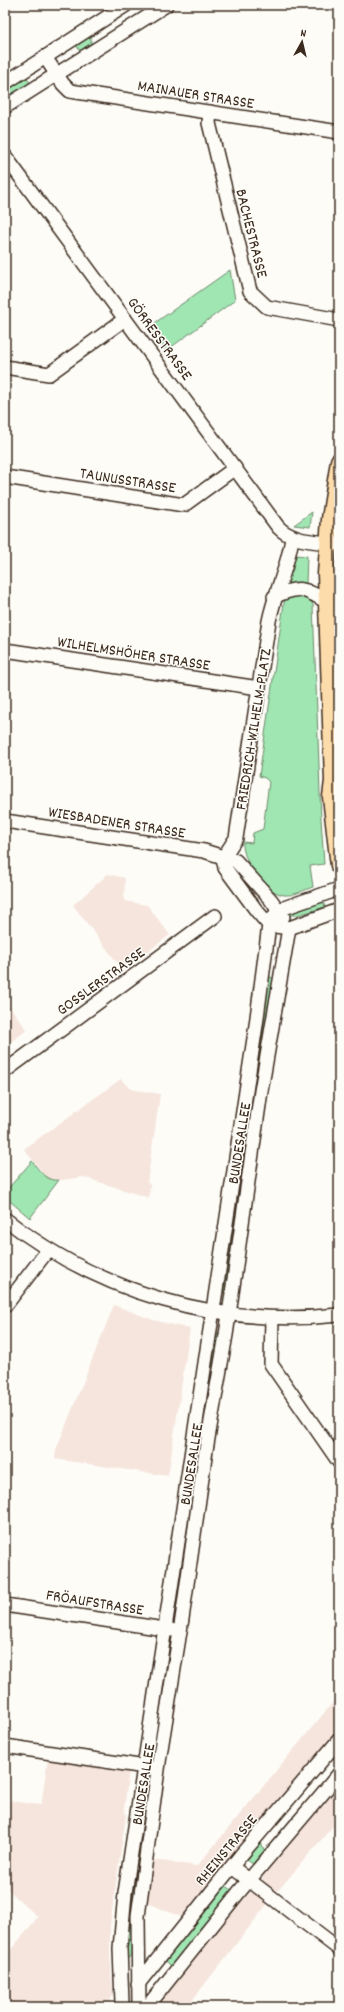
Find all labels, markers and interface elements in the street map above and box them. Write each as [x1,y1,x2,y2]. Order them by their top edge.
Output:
north arrow [282,22,322,62]
text: N [299,26,307,42]
street label: MAINAUER STRASSE [136,75,256,116]
street label: BACHESTRASSE [228,187,273,281]
street label: GÖRRESSTRASSE [121,293,198,386]
street label: TAUNUSSTRASSE [78,463,178,501]
street label: WILHELMSHÖHER STRASSE [56,631,212,678]
street label: FRIEDRICH-WILHELM-PLATZ [230,647,279,812]
street label: WIESBADENER STRASSE [47,801,187,846]
street label: GOSSLERSTRASSE [53,942,151,1022]
street label: BUNDESALLEE [223,1100,258,1186]
street label: BUNDESALLEE [175,1421,210,1507]
street label: FRÖAUFSTRASSE [44,1584,146,1623]
street label: BUNDESALLEE [127,1741,162,1827]
street label: RHEINSTRASSE [190,1809,264,1892]

